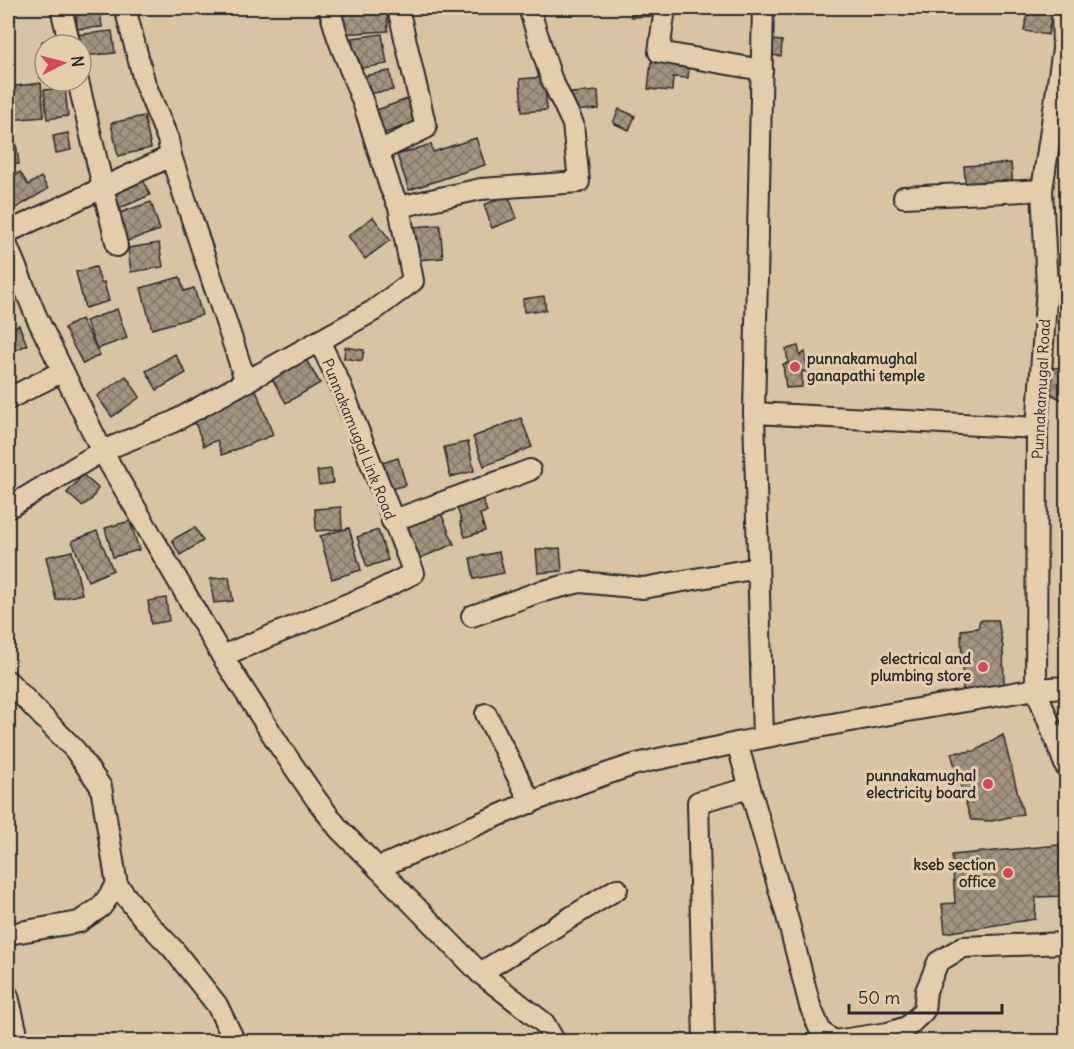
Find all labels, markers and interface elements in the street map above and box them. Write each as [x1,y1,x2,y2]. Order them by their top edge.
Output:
north arrow [33,33,93,93]
text: N [67,55,88,68]
street label: Punnakamugal Road [1028,318,1054,460]
place label: punnakamughal ganapathi temple [807,349,925,386]
street label: Punnakamugal Link Road [318,356,400,522]
marker: punnakamughal ganapathi temple [788,360,802,374]
place label: electrical and plumbing store [871,649,971,686]
marker: electrical and plumbing store [976,660,990,674]
place label: punnakamughal electricity board [866,766,976,803]
marker: punnakamughal electricity board [981,777,995,791]
place label: kseb section office [914,855,996,891]
marker: kseb section office [1001,866,1015,880]
scale bar [849,977,1002,1015]
text: 50 m [858,986,900,1009]

